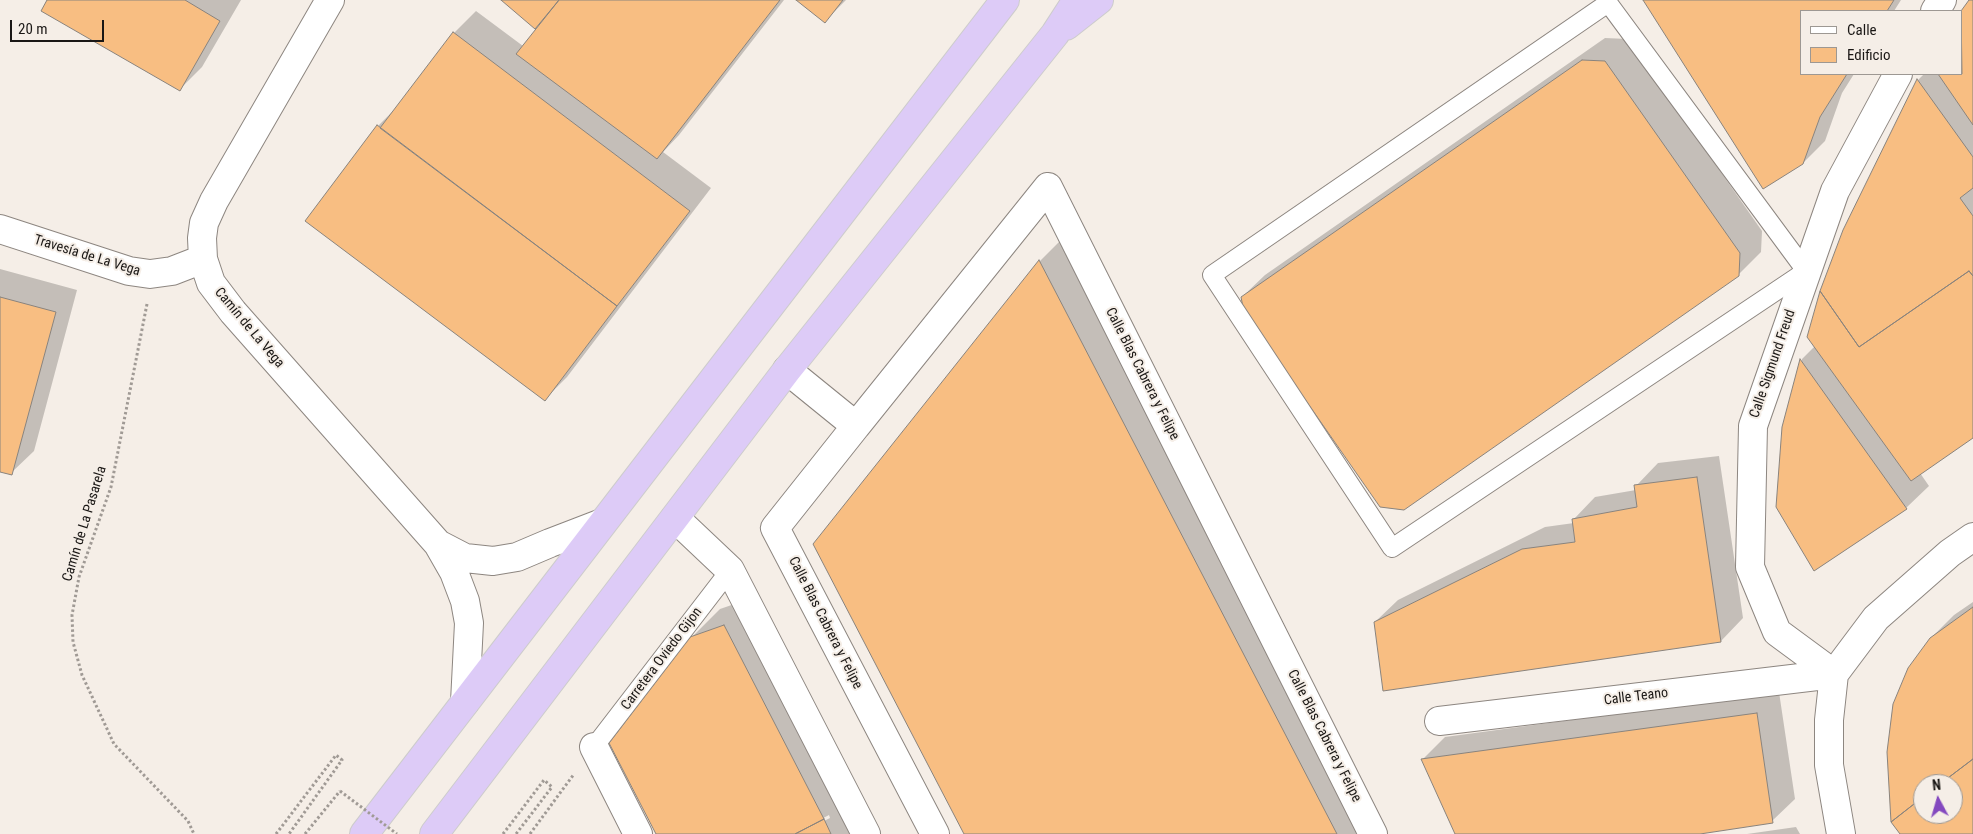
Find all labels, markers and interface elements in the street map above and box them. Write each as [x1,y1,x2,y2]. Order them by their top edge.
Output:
scale bar [12,10,106,42]
legend [1800,10,1963,75]
text: 20 m [18,20,48,38]
text: Calle [1847,21,1877,39]
text: Edificio [1847,46,1890,64]
street label: Travesía de La Vega [32,232,142,280]
street label: Camín de La Vega [211,284,287,372]
street label: Calle Blas Cabrera y Felipe [1101,305,1183,443]
street label: Calle Sigmund Freud [1747,308,1799,420]
street label: Camín de La Pasarela [59,464,111,584]
street label: Calle Blas Cabrera y Felipe [784,554,866,692]
street label: Carretera Oviedo Gijon [618,604,706,714]
street label: Calle Blas Cabrera y Felipe [1283,667,1365,805]
street label: Calle Teano [1603,685,1669,709]
north arrow [1913,774,1963,824]
text: N [1931,777,1942,793]

